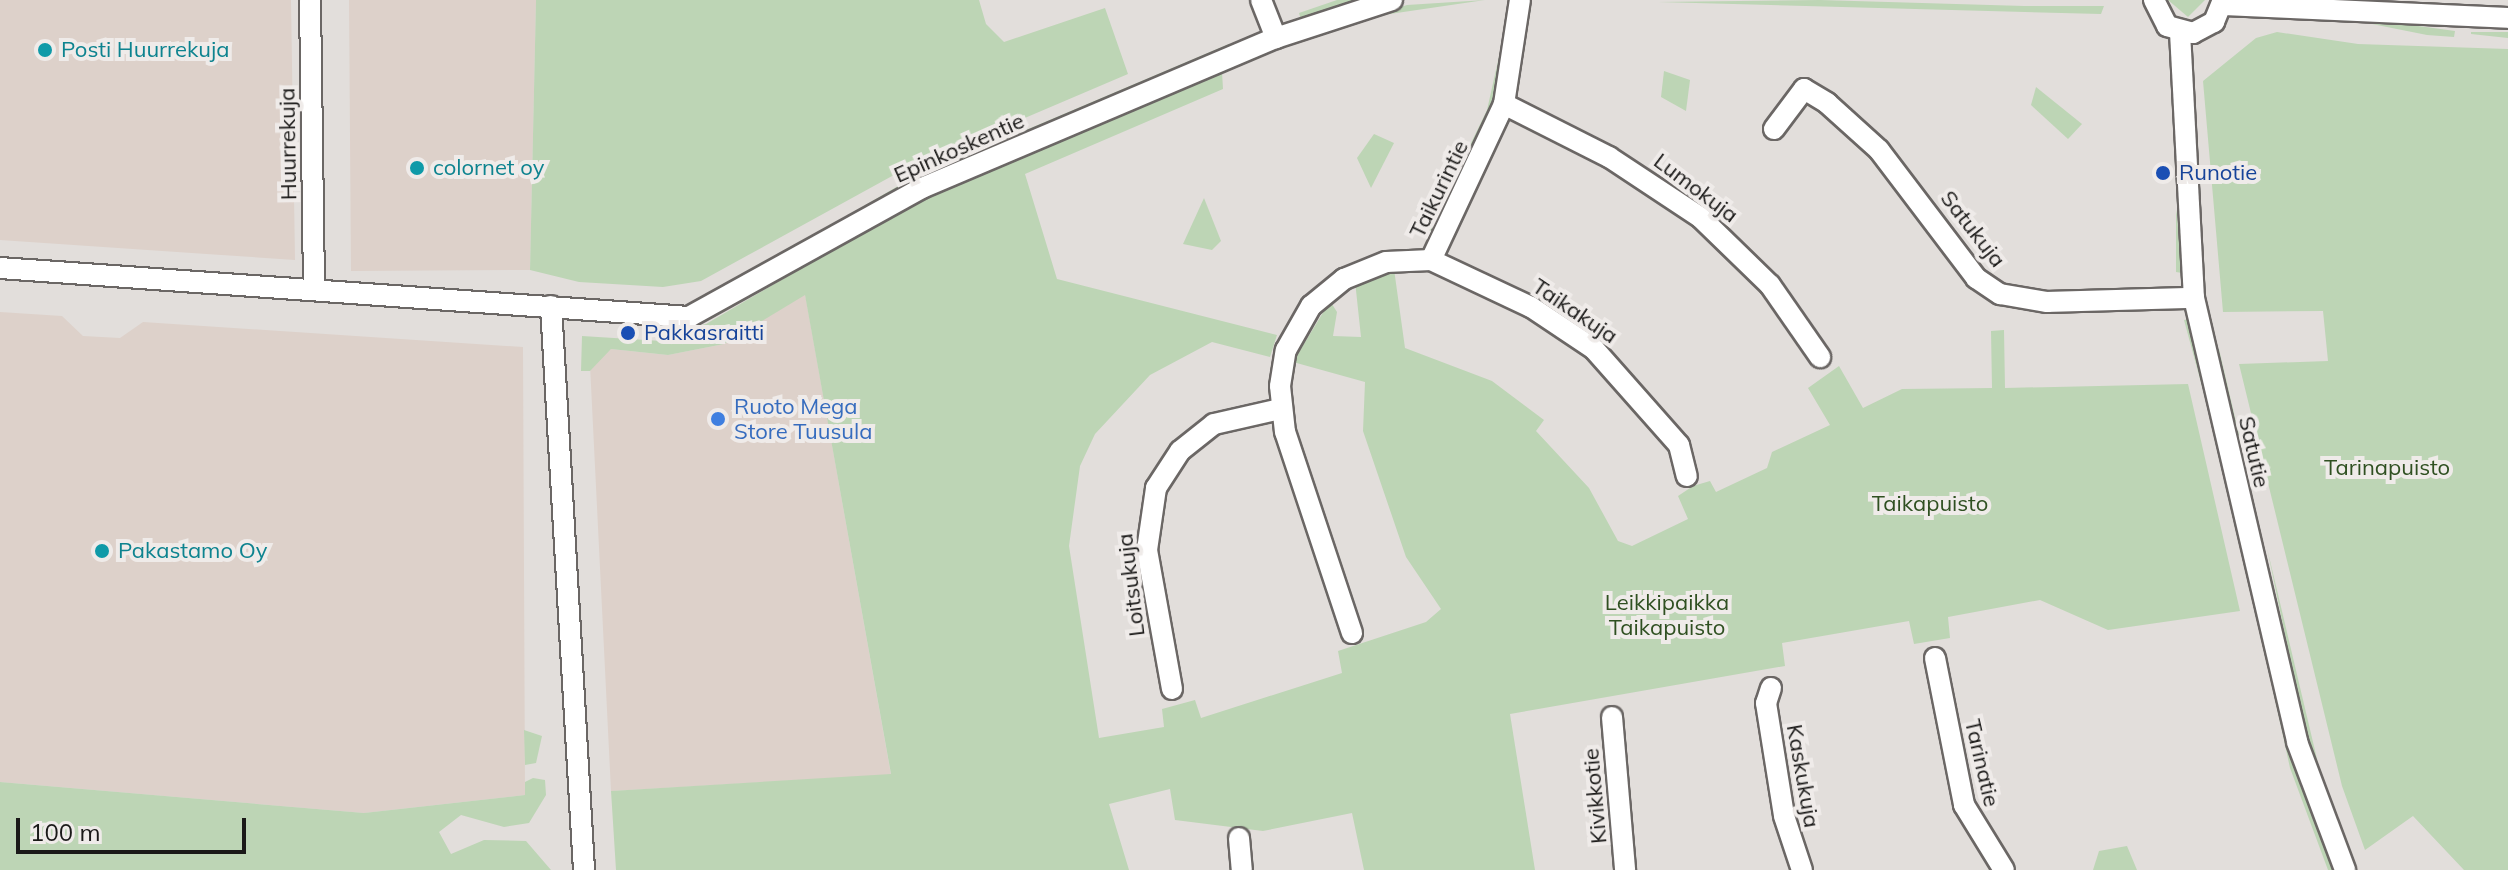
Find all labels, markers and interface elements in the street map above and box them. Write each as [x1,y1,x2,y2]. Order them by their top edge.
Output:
place label: Posti Huurrekuja [61,37,229,63]
marker: Posti Huurrekuja [36,41,54,59]
street label: Huurrekuja [274,88,302,200]
street label: Epinkoskentie [890,108,1028,188]
street label: Taikurintie [1404,136,1474,242]
street label: Lumokuja [1649,148,1743,228]
place label: colornet oy [433,155,544,181]
marker: colornet oy [408,159,426,177]
place label: Runotie [2179,160,2257,186]
marker: Runotie [2154,164,2172,182]
street label: Satukuja [1935,186,2011,272]
street label: Taikakuja [1527,273,1623,349]
place label: Pakkasraitti [644,320,764,346]
marker: Pakkasraitti [619,324,637,342]
place label: Ruoto Mega Store Tuusula [734,393,872,444]
marker: Ruoto Mega Store Tuusula [709,410,727,428]
street label: Satutie [2233,414,2275,490]
park label: Tarinapuisto [2324,455,2450,481]
park label: Taikapuisto [1872,491,1988,517]
street label: Loitsukuja [1112,532,1150,638]
place label: Pakastamo Oy [118,538,267,564]
marker: Pakastamo Oy [93,542,111,560]
park label: Leikkipaikka Taikapuisto [1605,589,1729,640]
street label: Tarinatie [1959,717,2005,809]
street label: Kaskukuja [1781,722,1825,830]
street label: Kivikkotie [1578,747,1612,845]
scale bar [20,802,250,852]
text: 100 m [30,817,101,847]

